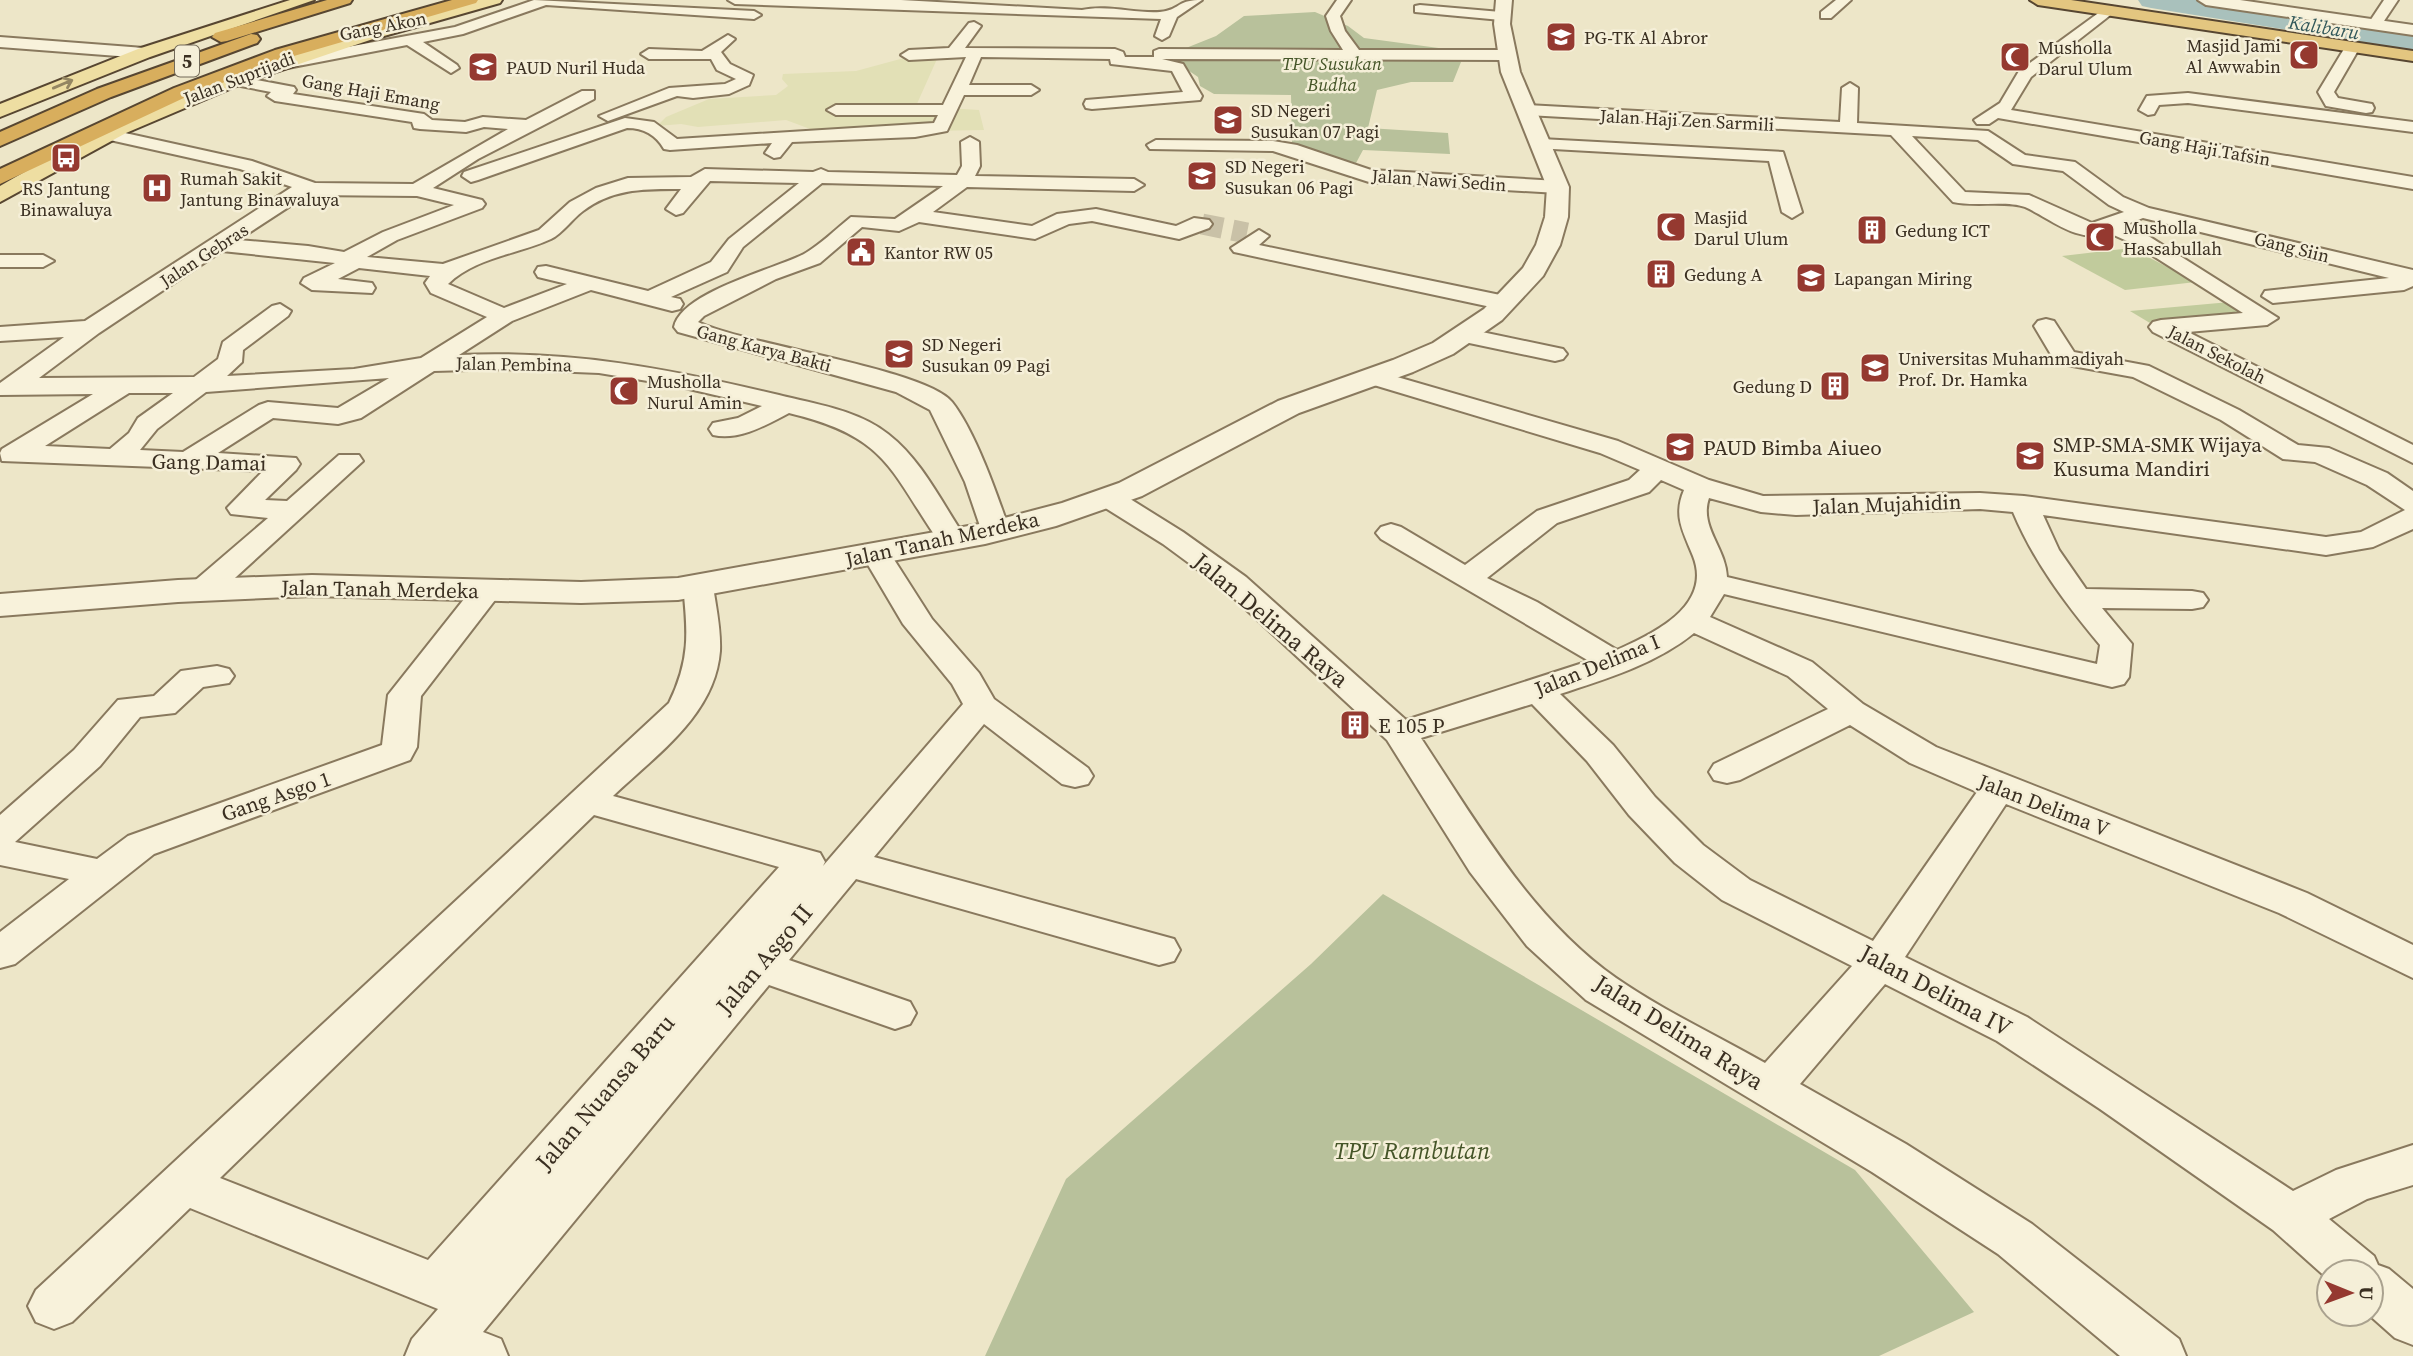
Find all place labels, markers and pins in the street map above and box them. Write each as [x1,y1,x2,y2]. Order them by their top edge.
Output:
school or university icon: PG-TK Al Abror [1544,20,1578,54]
place label: PG-TK Al Abror [1584,25,1708,50]
place label: Masjid Jami Al Awwabin [2185,33,2281,79]
place label: Musholla Darul Ulum [2038,35,2133,81]
mosque icon: Masjid Jami Al Awwabin [2287,38,2321,72]
mosque icon: Musholla Darul Ulum [1998,40,2032,74]
school or university icon: PAUD Nuril Huda [466,50,500,84]
place label: PAUD Nuril Huda [506,55,646,80]
place label: SD Negeri Susukan 07 Pagi [1251,98,1379,144]
school or university icon: SD Negeri Susukan 07 Pagi [1211,103,1245,137]
bus stop icon: RS Jantung Binawaluya [49,141,83,175]
place label: SD Negeri Susukan 06 Pagi [1225,154,1353,200]
school or university icon: SD Negeri Susukan 06 Pagi [1185,159,1219,193]
place label: Rumah Sakit Jantung Binawaluya [179,166,340,212]
hospital icon: Rumah Sakit Jantung Binawaluya [140,171,174,205]
place label: RS Jantung Binawaluya [20,176,113,222]
place label: Masjid Darul Ulum [1694,205,1789,251]
mosque icon: Masjid Darul Ulum [1654,210,1688,244]
building icon: Gedung ICT [1855,213,1889,247]
place label: Musholla Hassabullah [2123,215,2222,261]
place label: Gedung ICT [1895,218,1990,243]
mosque icon: Musholla Hassabullah [2083,220,2117,254]
public building icon: Kantor RW 05 [844,235,878,269]
place label: Kantor RW 05 [884,240,993,265]
building icon: Gedung A [1644,257,1678,291]
school or university icon: Lapangan Miring [1794,261,1828,295]
place label: Gedung A [1684,262,1762,287]
place label: Lapangan Miring [1834,266,1972,291]
place label: SD Negeri Susukan 09 Pagi [922,332,1050,378]
school or university icon: SD Negeri Susukan 09 Pagi [882,337,916,371]
place label: Universitas Muhammadiyah Prof. Dr. Hamka [1898,346,2124,392]
school or university icon: Universitas Muhammadiyah Prof. Dr. Hamka [1858,351,1892,385]
place label: Musholla Nurul Amin [647,369,743,415]
building icon: Gedung D [1818,369,1852,403]
mosque icon: Musholla Nurul Amin [607,374,641,408]
place label: Gedung D [1733,374,1812,399]
school or university icon: PAUD Bimba Aiueo [1663,430,1697,464]
place label: SMP-SMA-SMK Wijaya Kusuma Mandiri [2053,430,2262,483]
place label: PAUD Bimba Aiueo [1703,433,1882,462]
school or university icon: SMP-SMA-SMK Wijaya Kusuma Mandiri [2013,439,2047,473]
building icon: E 105 P [1338,708,1372,742]
place label: E 105 P [1378,711,1444,740]

